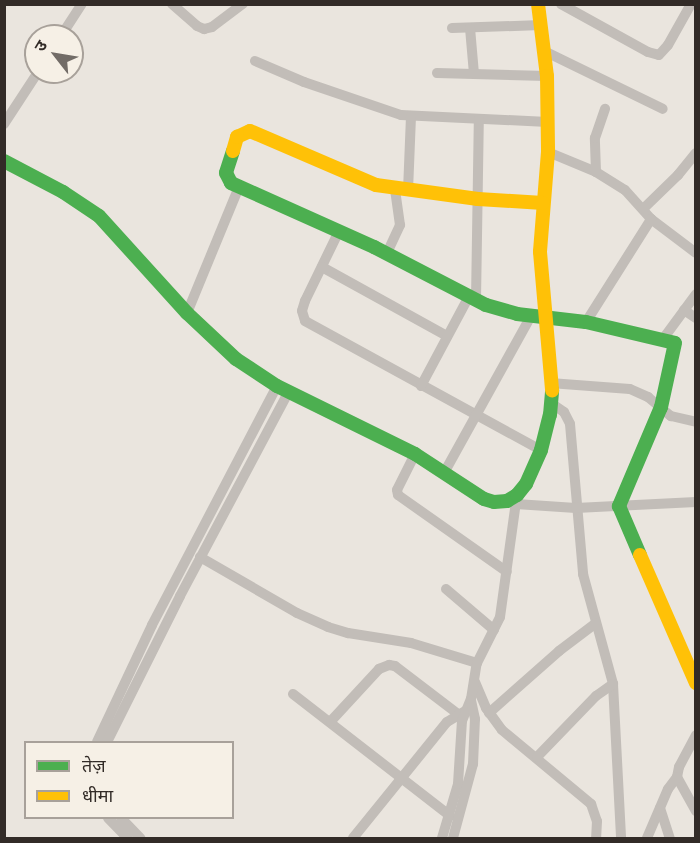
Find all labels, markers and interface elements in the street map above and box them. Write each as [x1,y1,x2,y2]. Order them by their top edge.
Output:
north arrow [24,24,84,84]
text: उ [29,37,50,54]
legend [24,741,234,819]
text: तेज़ [82,754,106,776]
text: धीमा [82,784,113,806]

